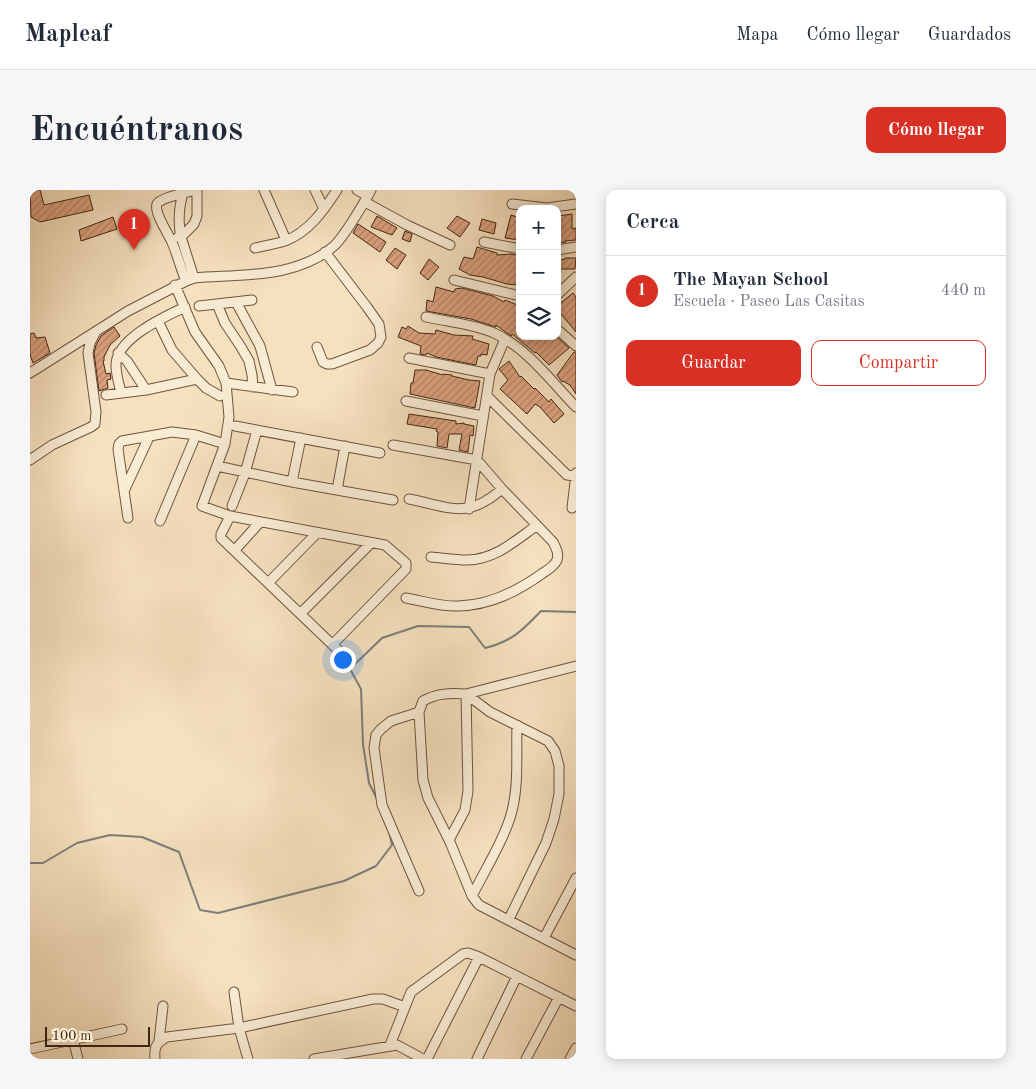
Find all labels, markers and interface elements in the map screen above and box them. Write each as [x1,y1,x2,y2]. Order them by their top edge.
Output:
text: Mapleaf [25,23,111,47]
text: Mapa [736,26,778,44]
text: Cómo llegar [806,26,900,44]
text: Guardados [928,26,1011,44]
button: Cómo llegar [866,107,1006,153]
text: Encuéntranos [30,113,243,148]
map controls [516,205,561,340]
button: + [516,205,561,250]
pin: 1 [118,209,150,250]
text: Cerca [626,212,679,233]
button: − [516,250,561,295]
text: The Mayan School [673,271,829,290]
text: 1 [637,283,647,299]
text: 440 m [941,283,986,299]
text: Escuela · Paseo Las Casitas [673,294,865,310]
button: layers [516,295,561,340]
button: Guardar [626,340,801,386]
button: Compartir [811,340,986,386]
your location [330,647,356,673]
scale bar [45,1024,150,1047]
text: 100 m [52,1029,91,1043]

